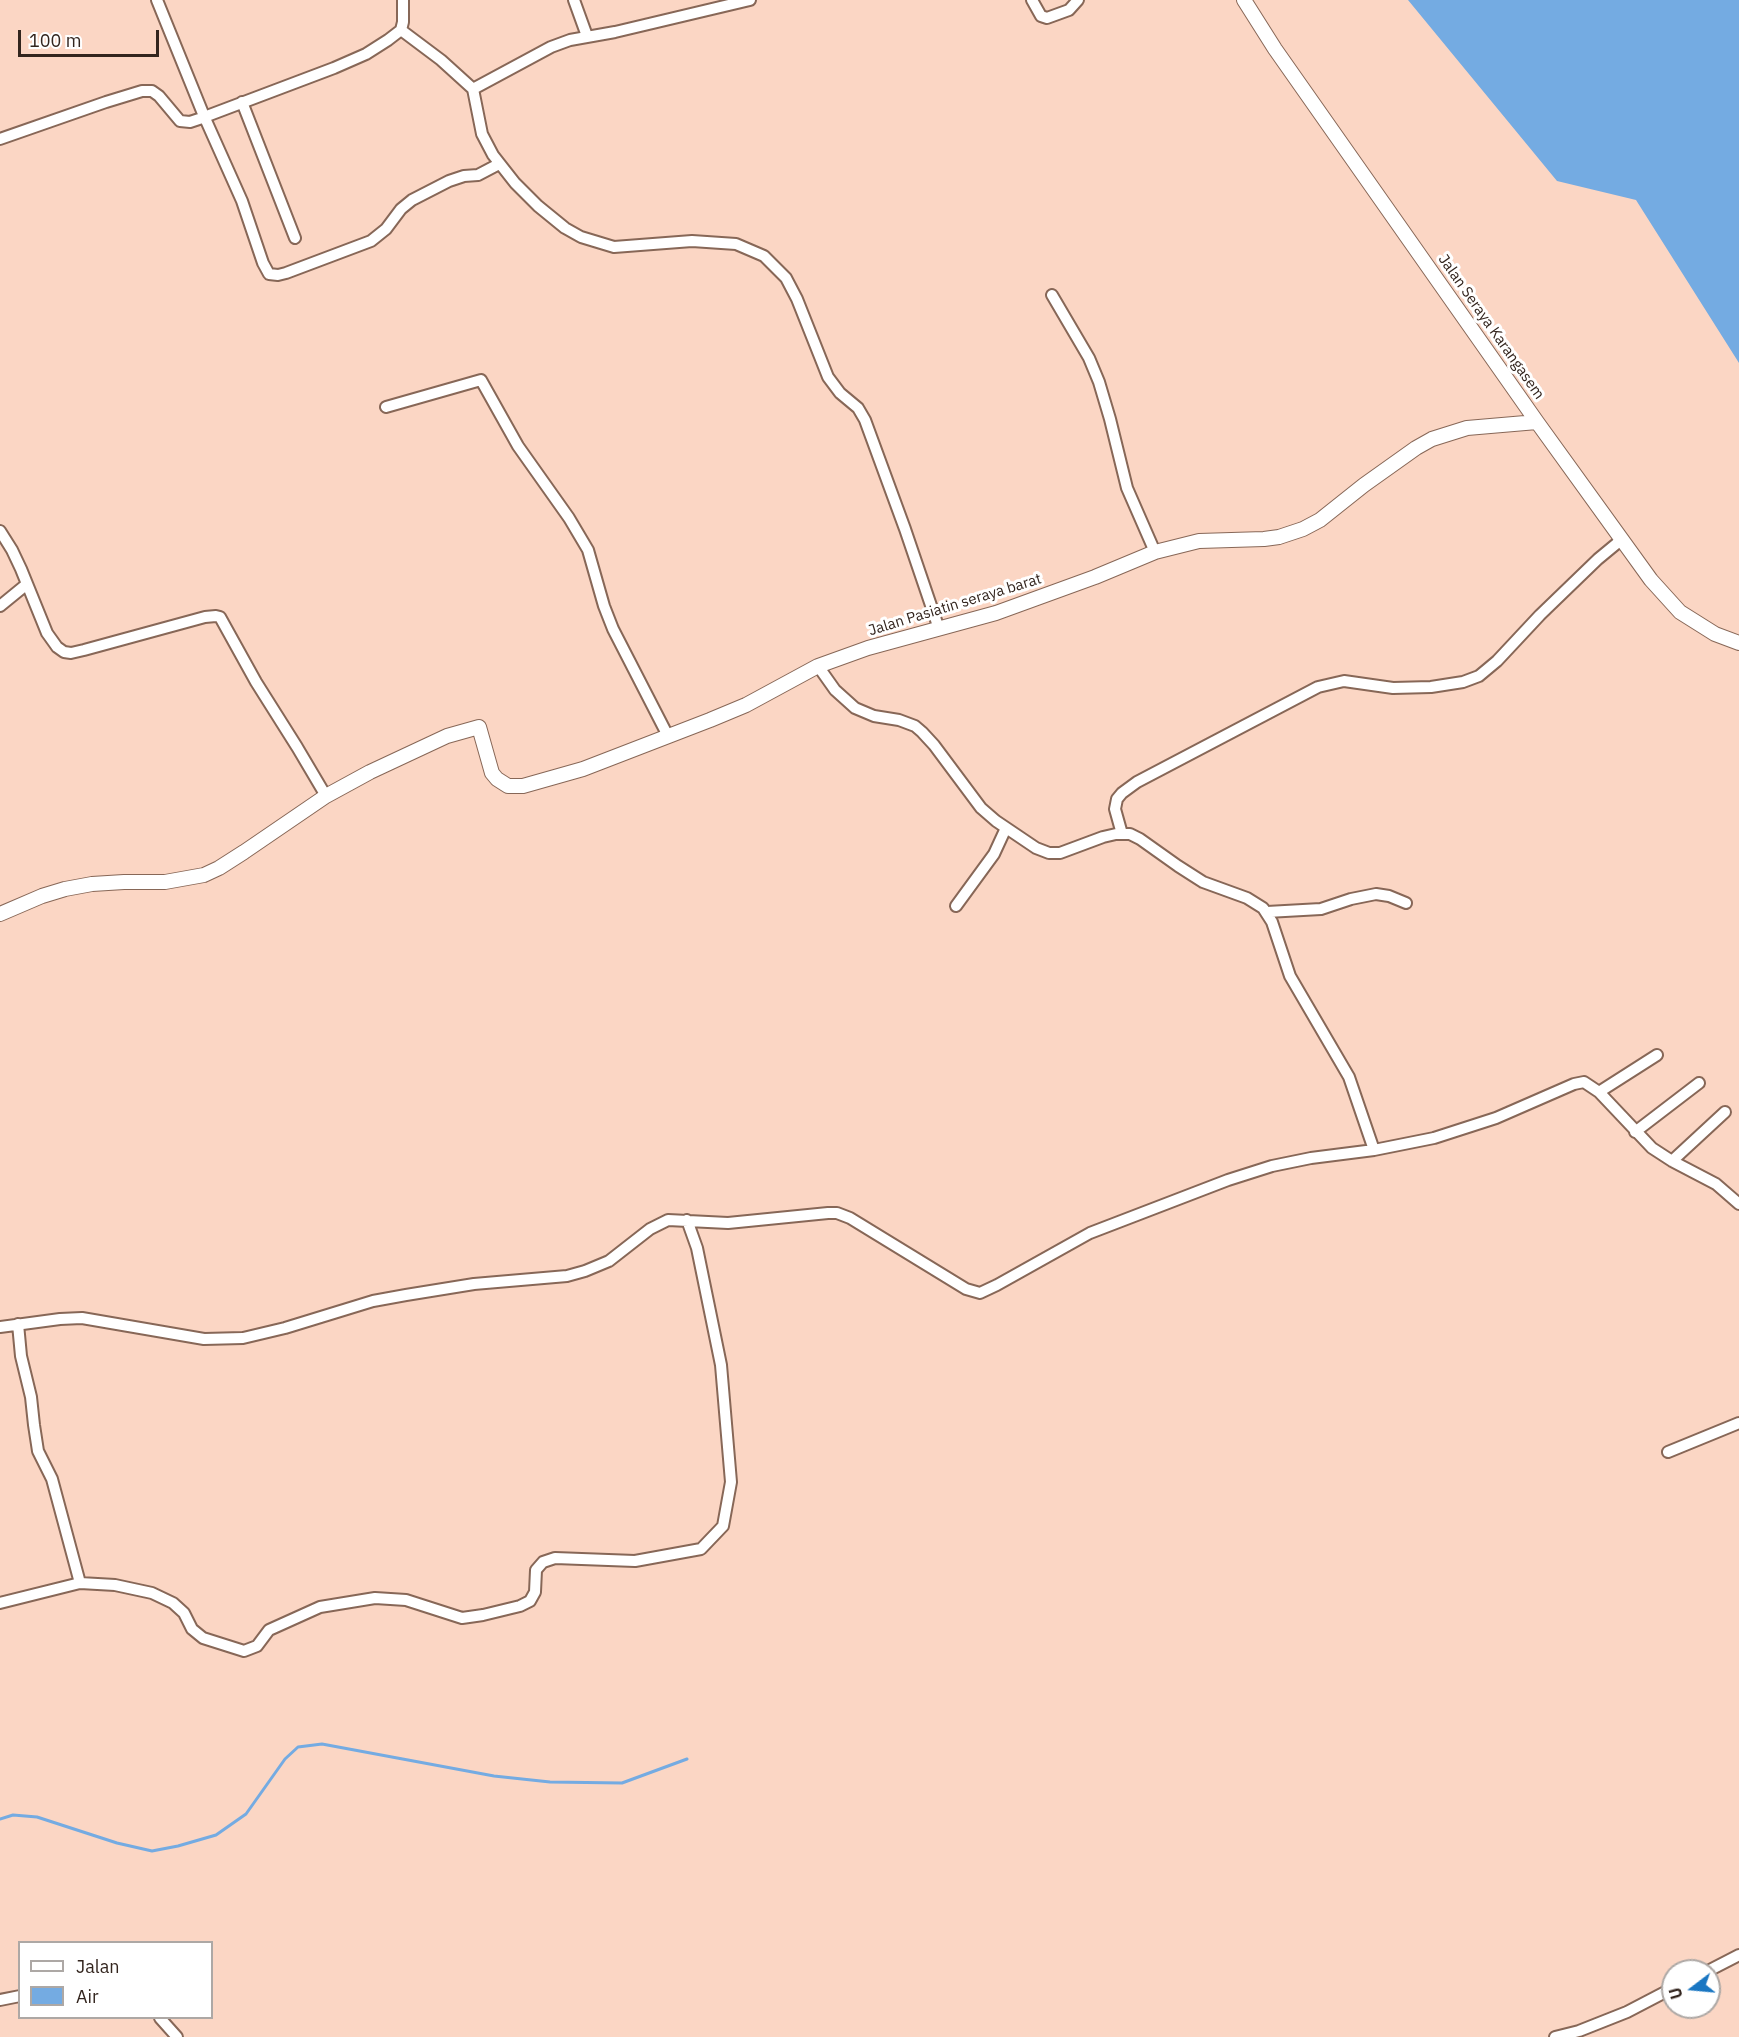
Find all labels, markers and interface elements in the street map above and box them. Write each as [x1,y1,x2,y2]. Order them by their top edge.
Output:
scale bar [21,18,162,56]
text: 100 m [29,29,81,52]
street label: Jalan Seraya Karangasem [1434,251,1548,403]
street label: Jalan Pasiatin seraya barat [866,570,1044,640]
legend [18,1941,213,2019]
text: Jalan [76,1955,120,1978]
north arrow [1661,1959,1721,2019]
text: Air [76,1985,99,2008]
text: U [1664,1985,1687,2002]

